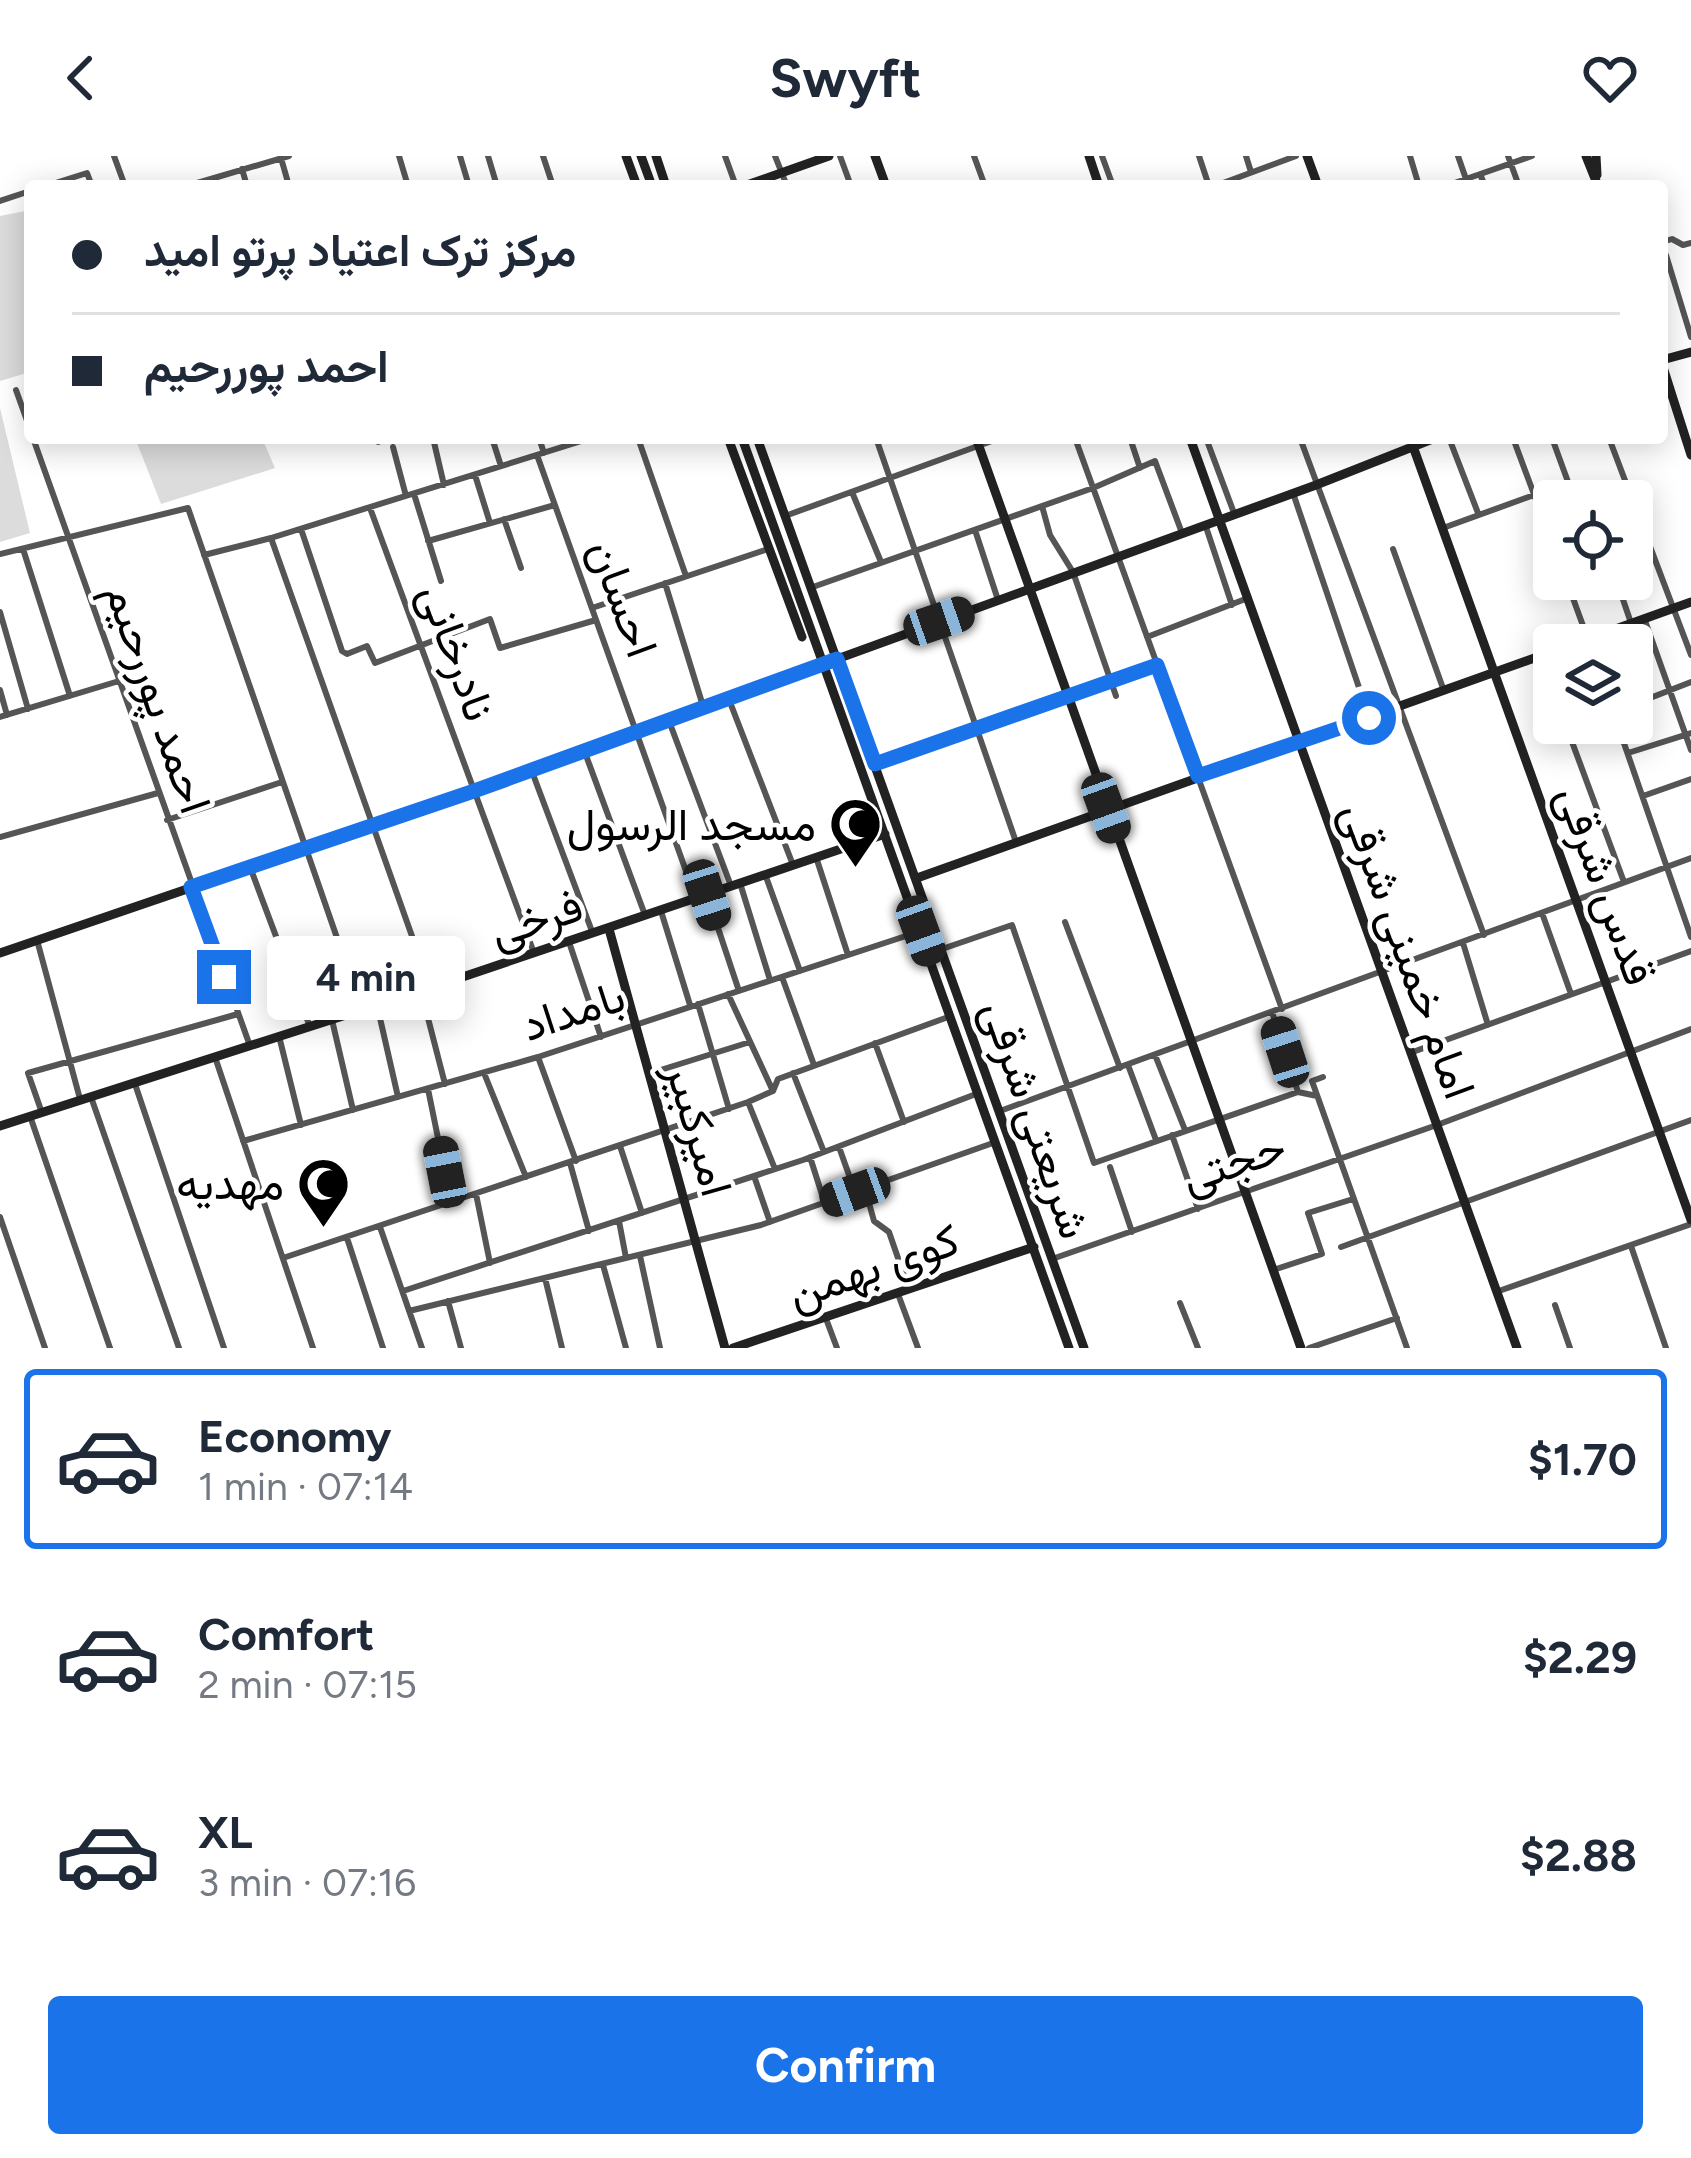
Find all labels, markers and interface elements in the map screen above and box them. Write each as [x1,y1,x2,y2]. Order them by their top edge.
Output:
icon: back [48,45,114,111]
icon: heart [1577,45,1643,111]
text: Swyft [770,46,921,111]
text: مرکز ترک اعتیاد پرتو امید [144,223,576,277]
text: احمد پوررحیم [144,339,389,393]
map controls [1533,480,1653,744]
button: locate [1533,480,1653,600]
street label: احسان [578,532,670,664]
street label: احمد پوررحیم [91,576,224,821]
street label: نادرخانی [407,576,508,728]
car [899,592,979,650]
button: layers [1533,624,1653,744]
route start [1342,691,1396,745]
car [1077,768,1135,848]
street label: قدس شرقی [1545,778,1668,992]
street label: امام خمینی شرقی [1328,794,1488,1107]
mosque icon: مسجد الرسول [827,796,883,870]
place label: مسجد الرسول [567,797,816,852]
car [679,855,735,935]
street label: فرخی [483,878,589,959]
car [892,891,950,971]
callout: 4 min [266,935,464,1019]
route end [197,950,251,1004]
text: 4 min [316,954,416,1001]
street label: بامداد [515,968,631,1052]
street label: شریعتی شرقی [970,993,1103,1246]
car [1257,1012,1313,1092]
street label: امیرکبیر [654,1055,745,1202]
street label: حجتی [1174,1118,1292,1204]
car [420,1133,470,1211]
mosque icon: مهدیه [295,1155,351,1229]
place label: مهدیه [176,1156,284,1211]
car [815,1163,895,1221]
street label: کوی بهمن [781,1212,966,1321]
icon: car [54,1405,162,1513]
text: Economy [198,1409,391,1463]
text: $1.70 [1528,1432,1637,1486]
text: 1 min · 07:14 [198,1463,413,1510]
icon: car [54,1603,162,1711]
text: Comfort [198,1607,374,1661]
text: $2.29 [1523,1630,1637,1684]
text: 2 min · 07:15 [198,1661,417,1708]
icon: car [54,1801,162,1909]
text: XL [198,1805,253,1859]
text: $2.88 [1520,1828,1637,1882]
text: 3 min · 07:16 [198,1859,416,1906]
button: Confirm [48,1996,1643,2134]

